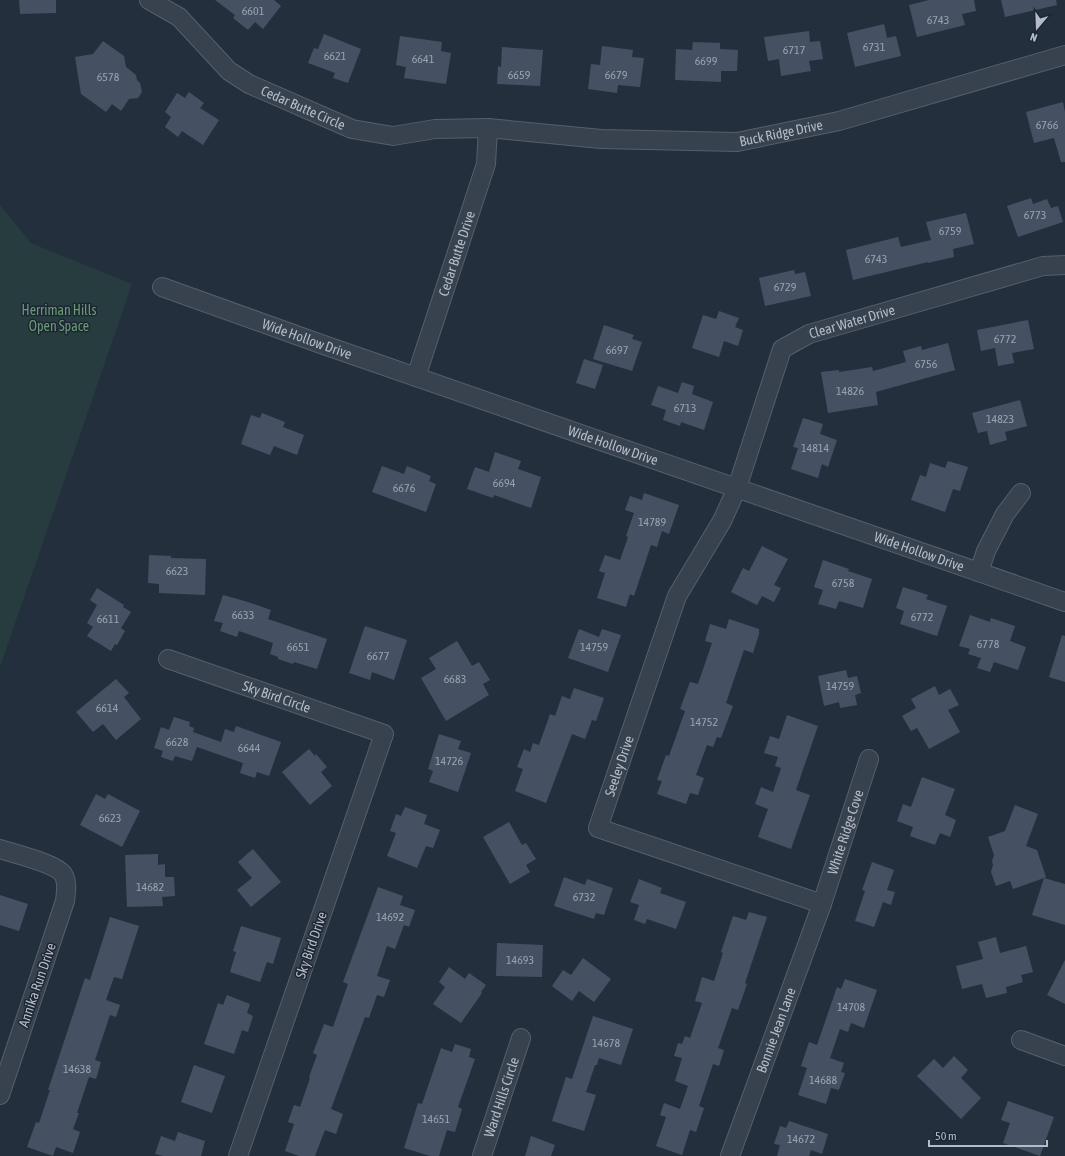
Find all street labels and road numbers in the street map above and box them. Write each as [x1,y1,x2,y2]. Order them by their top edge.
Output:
street label: Cedar Butte Circle [259,82,348,133]
street label: Buck Ridge Drive [738,117,824,149]
street label: Cedar Butte Drive [435,209,478,298]
street label: Clear Water Drive [807,301,897,342]
street label: Wide Hollow Drive [260,316,354,362]
street label: Wide Hollow Drive [566,422,660,468]
street label: Wide Hollow Drive [872,528,966,574]
street label: Sky Bird Circle [240,677,313,716]
street label: Seeley Drive [601,734,637,799]
street label: White Ridge Cove [824,788,867,876]
street label: Sky Bird Drive [292,910,330,980]
street label: Annika Run Drive [15,941,59,1029]
street label: Bonnie Jean Lane [753,985,799,1075]
street label: Ward Hills Circle [481,1055,522,1139]

